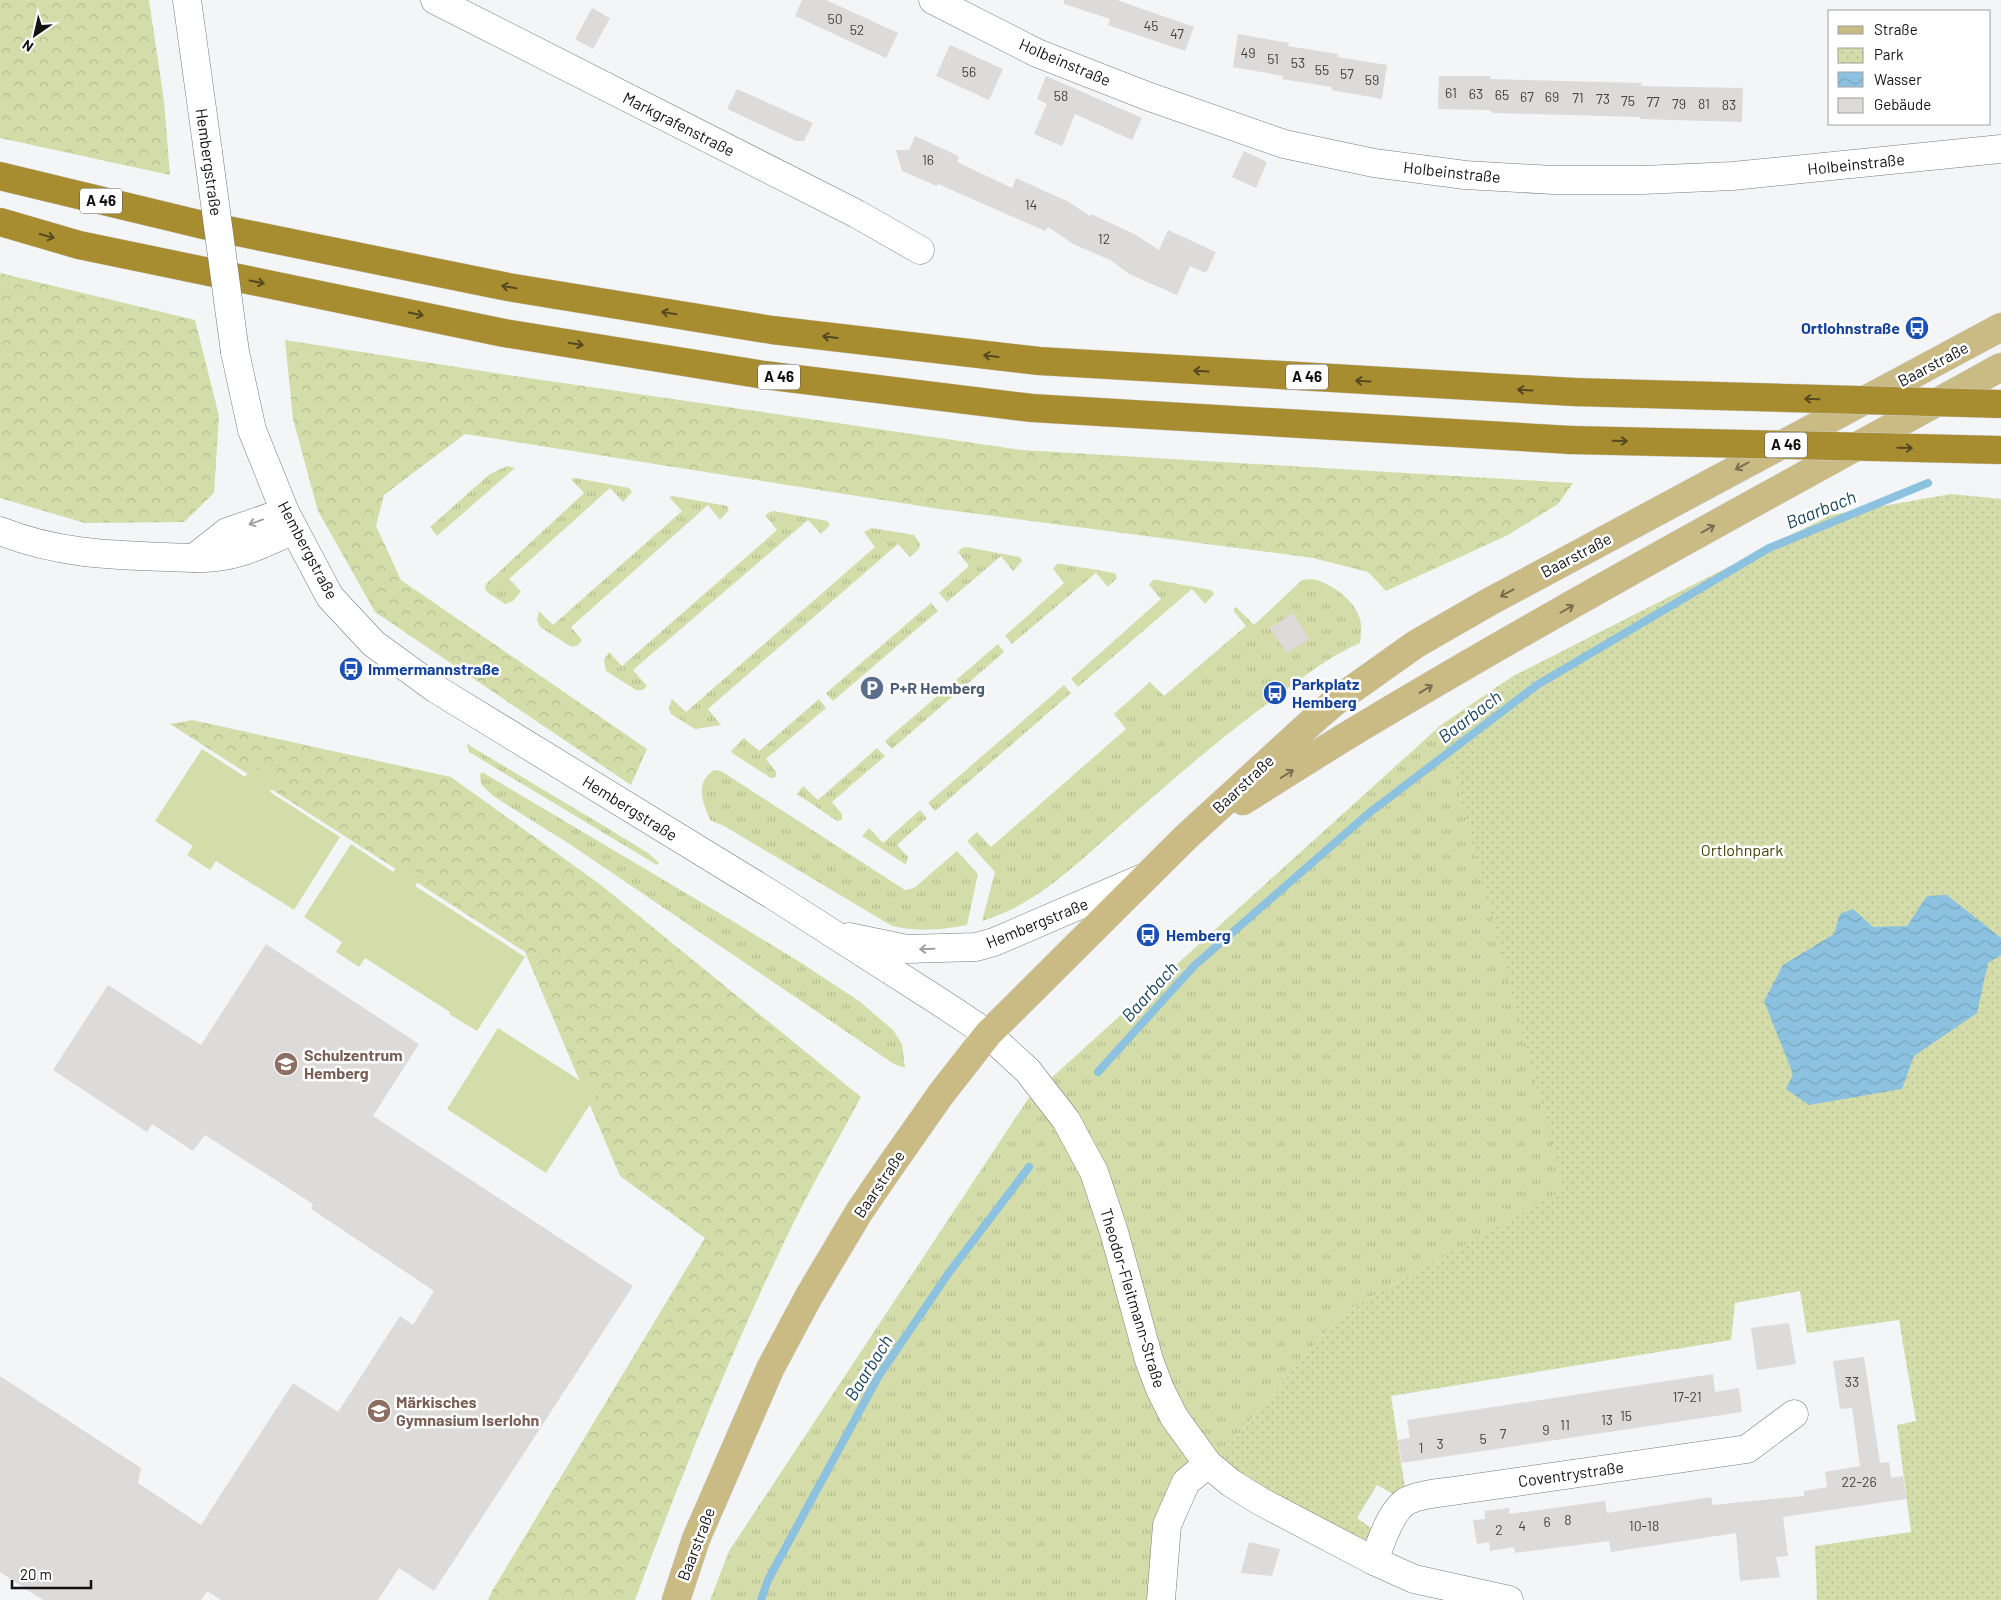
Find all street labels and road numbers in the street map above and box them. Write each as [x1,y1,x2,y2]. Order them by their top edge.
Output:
street label: Holbeinstraße [1017,34,1114,89]
street label: Markgrafenstraße [620,87,738,160]
street label: Hembergstraße [193,107,226,217]
street label: Holbeinstraße [1806,149,1906,178]
street label: Holbeinstraße [1402,157,1502,186]
road number: A 46 [80,188,122,214]
street label: Baarstraße [1894,337,1971,390]
road number: A 46 [758,364,800,390]
road number: A 46 [1286,364,1328,390]
road number: A 46 [1765,432,1807,458]
street label: Hembergstraße [275,497,342,602]
street label: Baarstraße [1537,528,1614,581]
street label: Baarstraße [1208,750,1277,817]
street label: Hembergstraße [579,771,681,844]
street label: Hembergstraße [983,893,1091,952]
street label: Baarstraße [849,1146,908,1221]
street label: Theodor-Fleitmann-Straße [1097,1206,1170,1390]
street label: Coventrystraße [1517,1457,1625,1490]
street label: Baarstraße [673,1504,718,1583]

